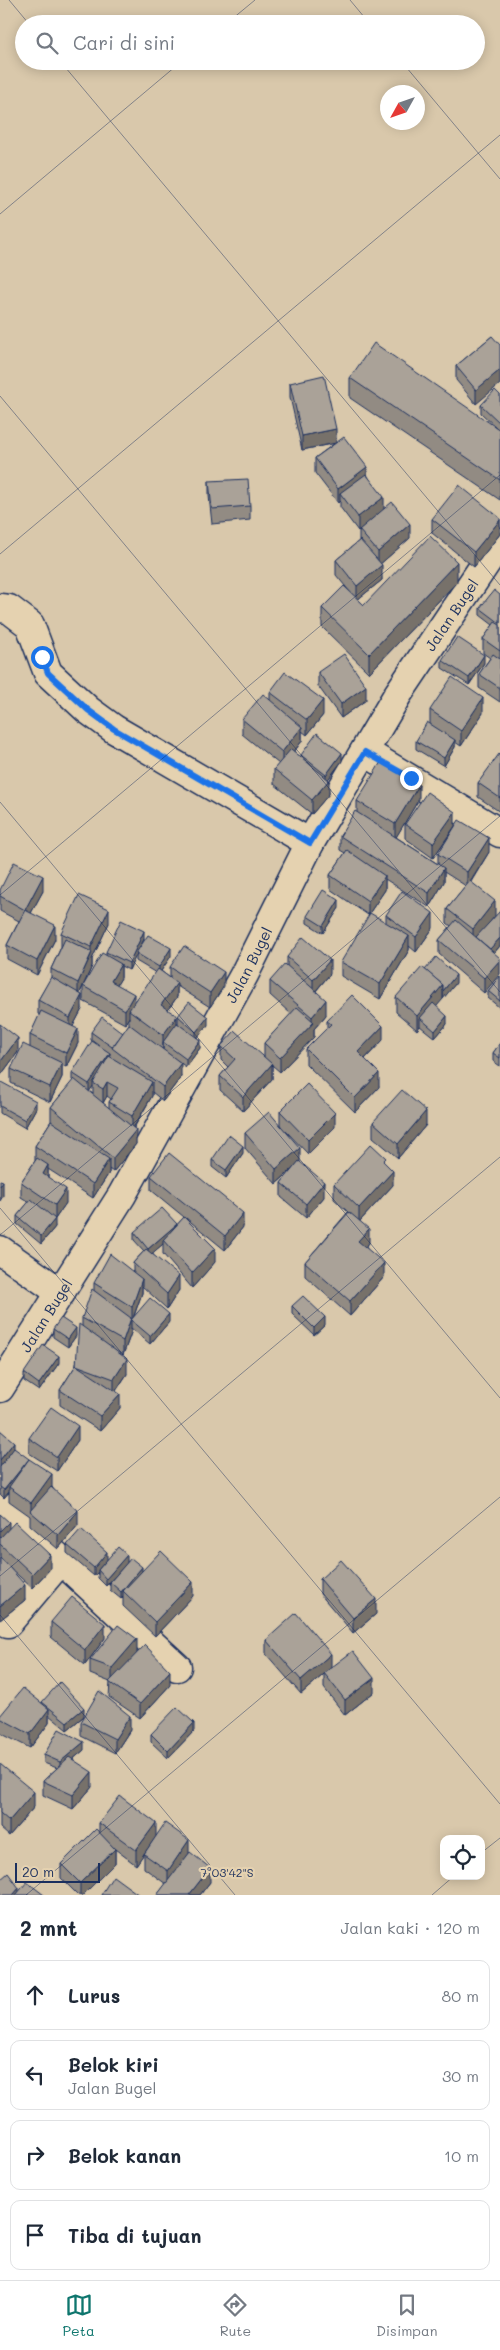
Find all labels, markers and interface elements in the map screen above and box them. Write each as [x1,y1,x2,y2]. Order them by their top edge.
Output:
search box [15,15,485,70]
icon: search [33,29,61,57]
text: Cari di sini [73,30,175,55]
north arrow [380,85,425,130]
street label: Jalan Bugel [420,575,483,655]
route start [31,646,54,669]
route end [400,767,423,790]
street label: Jalan Bugel [220,923,277,1007]
street label: Jalan Bugel [15,1275,77,1356]
map controls [440,1835,485,1880]
button: locate [440,1835,485,1880]
scale bar [15,1860,100,1883]
text: 20 m [22,1862,54,1881]
text: 7°03'42"S [200,1864,254,1880]
text: 2 mnt [20,1914,77,1941]
text: Jalan kaki · 120 m [340,1917,480,1938]
icon: ahead [21,1981,49,2009]
text: Lurus [68,1983,120,2008]
text: 80 m [442,1985,479,2006]
text: Belok kiri [68,2052,159,2077]
icon: left [21,2061,49,2089]
text: 30 m [442,2065,479,2086]
text: Jalan Bugel [68,2077,157,2098]
icon: right [21,2141,49,2169]
text: Belok kanan [68,2143,181,2168]
text: 10 m [444,2145,479,2166]
icon: arrive [21,2221,49,2249]
text: Tiba di tujuan [68,2223,201,2248]
tab: Peta [63,2291,95,2340]
tab: Rute [220,2291,251,2340]
tab: Disimpan [376,2291,437,2340]

